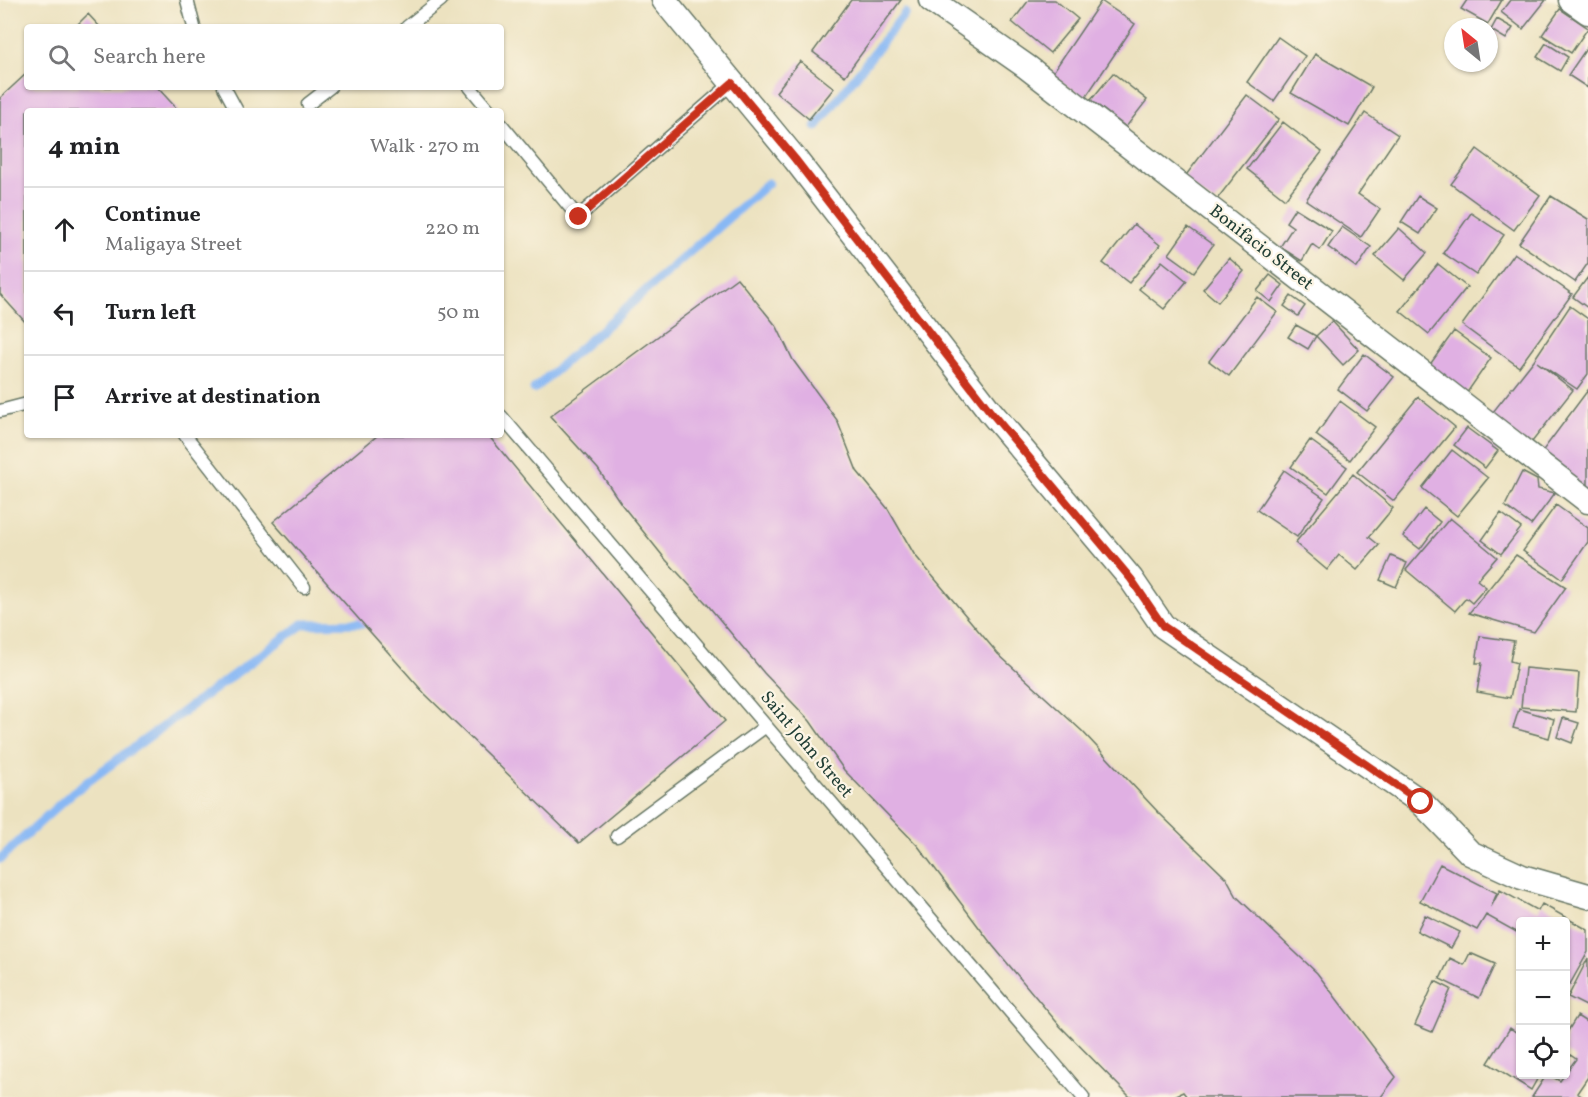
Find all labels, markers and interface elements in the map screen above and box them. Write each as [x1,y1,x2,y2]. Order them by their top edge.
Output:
north arrow [1444,18,1498,72]
search box [24,24,504,90]
icon: search [45,41,78,74]
text: Search here [93,42,206,73]
text: 4 min [48,129,120,165]
text: Walk · 270 m [370,133,480,161]
street label: Bonifacio Street [1204,199,1318,297]
text: Continue [105,200,201,231]
route end [565,203,591,229]
icon: ahead [48,213,81,246]
text: 220 m [425,215,480,243]
text: Maligaya Street [105,231,242,259]
icon: left [48,297,81,330]
text: Turn left [105,298,196,329]
text: 50 m [437,299,480,327]
icon: arrive [48,381,81,414]
text: Arrive at destination [105,382,321,413]
street label: Saint John Street [754,686,858,804]
route start [1407,788,1433,814]
map controls [1516,917,1570,1079]
button: + [1516,917,1570,971]
button: − [1516,971,1570,1025]
button: locate [1516,1025,1570,1079]

